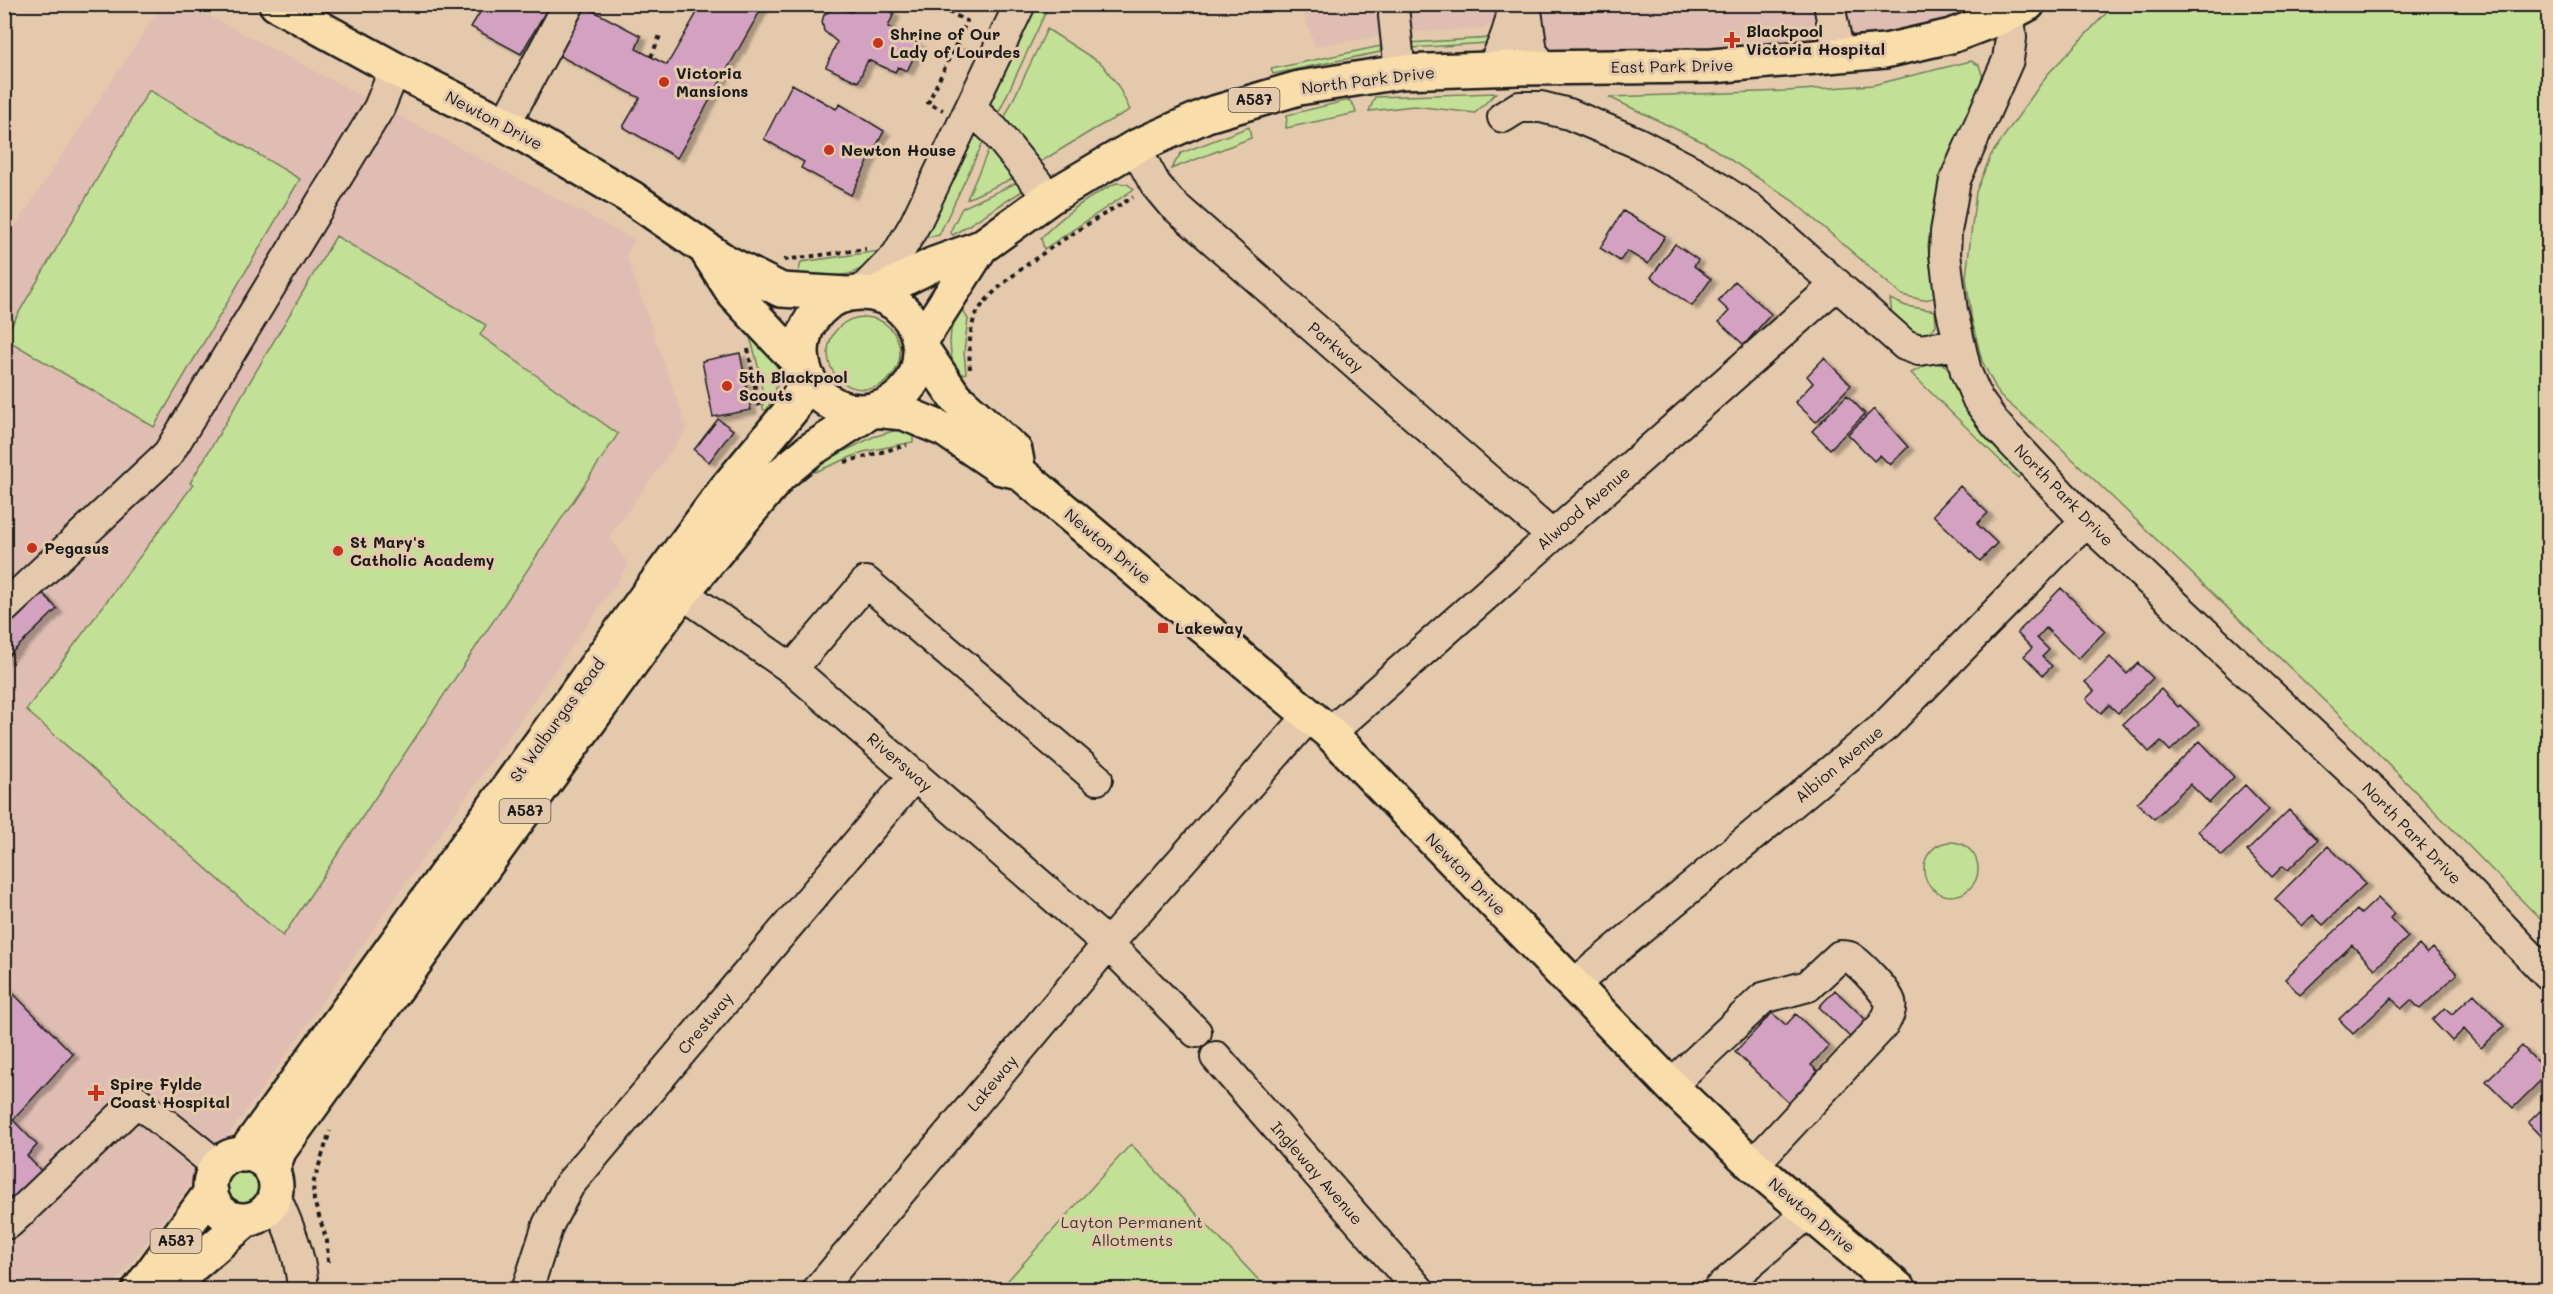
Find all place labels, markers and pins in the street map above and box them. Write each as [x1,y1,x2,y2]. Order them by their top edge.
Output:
place label: Blackpool Victoria Hospital [1746,20,1885,59]
place label: Shrine of Our Lady of Lourdes [890,23,1020,62]
marker: Blackpool Victoria Hospital [1723,31,1741,49]
marker: Shrine of Our Lady of Lourdes [871,36,885,50]
place label: Victoria Mansions [676,62,748,101]
marker: Victoria Mansions [657,75,671,89]
place label: Newton House [841,139,956,160]
marker: Newton House [822,143,836,157]
place label: 5th Blackpool Scouts [739,366,847,405]
marker: 5th Blackpool Scouts [720,379,734,393]
place label: St Mary's Catholic Academy [350,531,495,570]
place label: Pegasus [44,537,109,558]
marker: Pegasus [25,541,39,555]
marker: St Mary's Catholic Academy [331,544,345,558]
place label: Lakeway [1175,617,1243,638]
marker: Lakeway [1156,621,1170,635]
place label: Spire Fylde Coast Hospital [110,1073,230,1112]
marker: Spire Fylde Coast Hospital [87,1084,105,1102]

